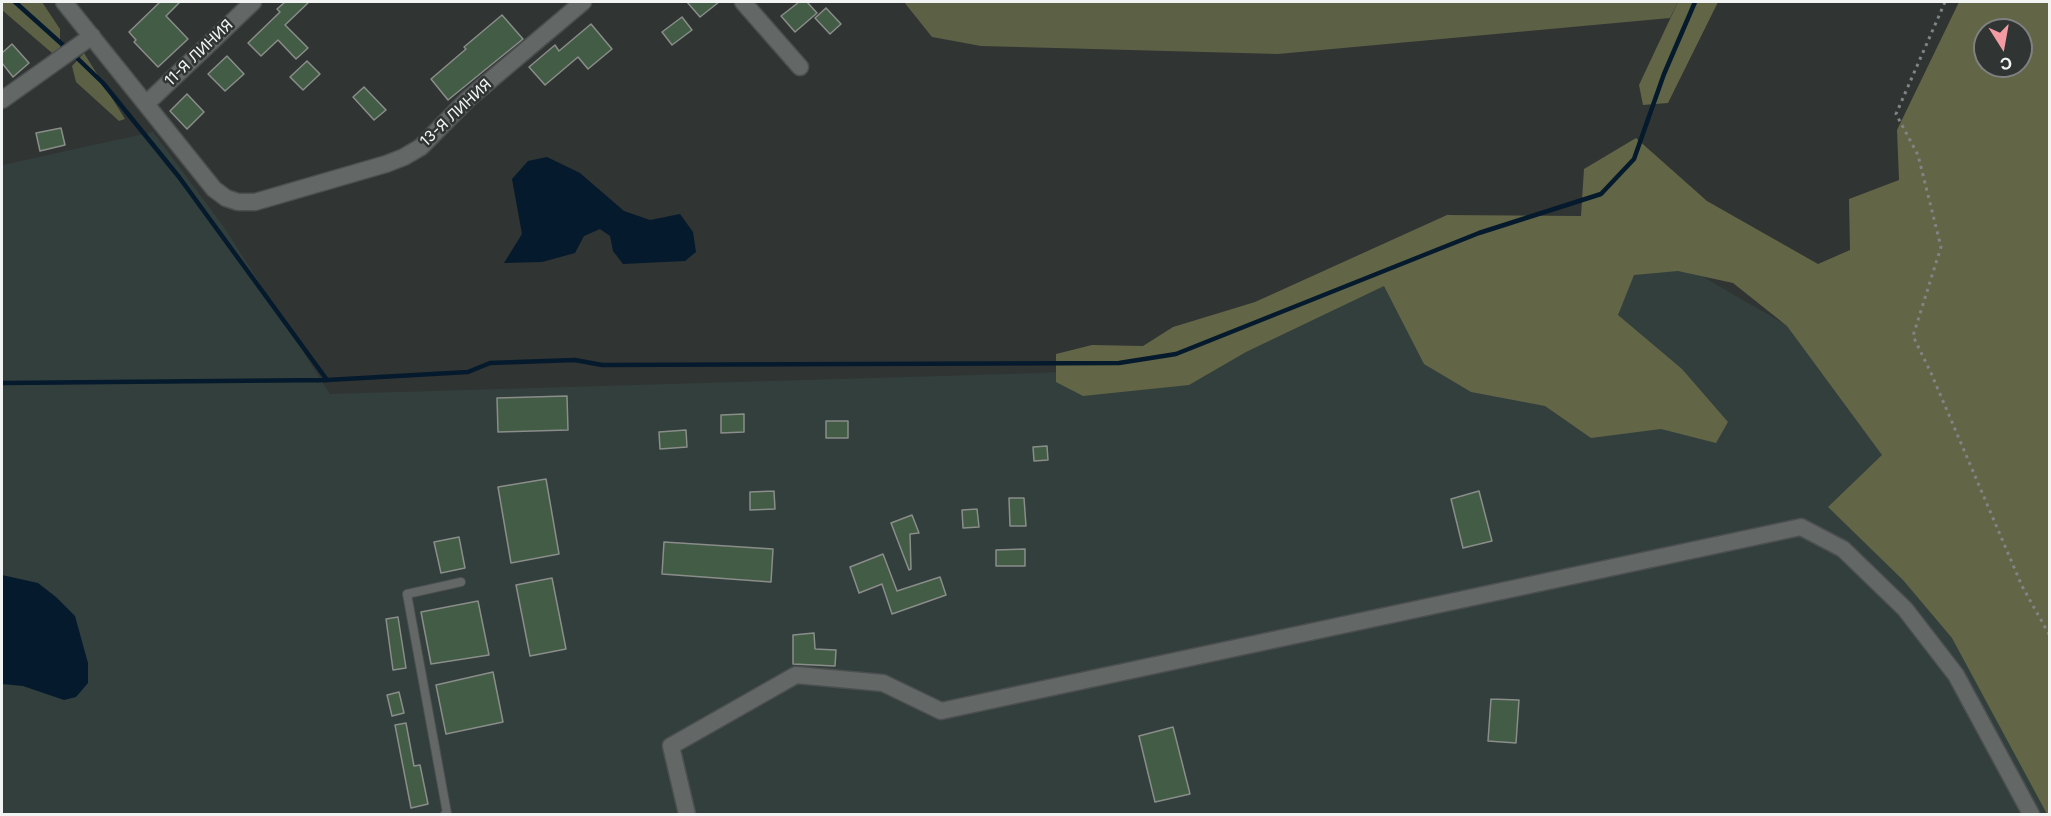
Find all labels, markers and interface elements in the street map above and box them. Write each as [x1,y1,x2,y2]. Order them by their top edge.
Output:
street label: 11-Я ЛИНИЯ [161,16,237,90]
north arrow [1973,18,2033,78]
text: С [1998,53,2014,75]
street label: 13-Я ЛИНИЯ [417,75,495,151]

